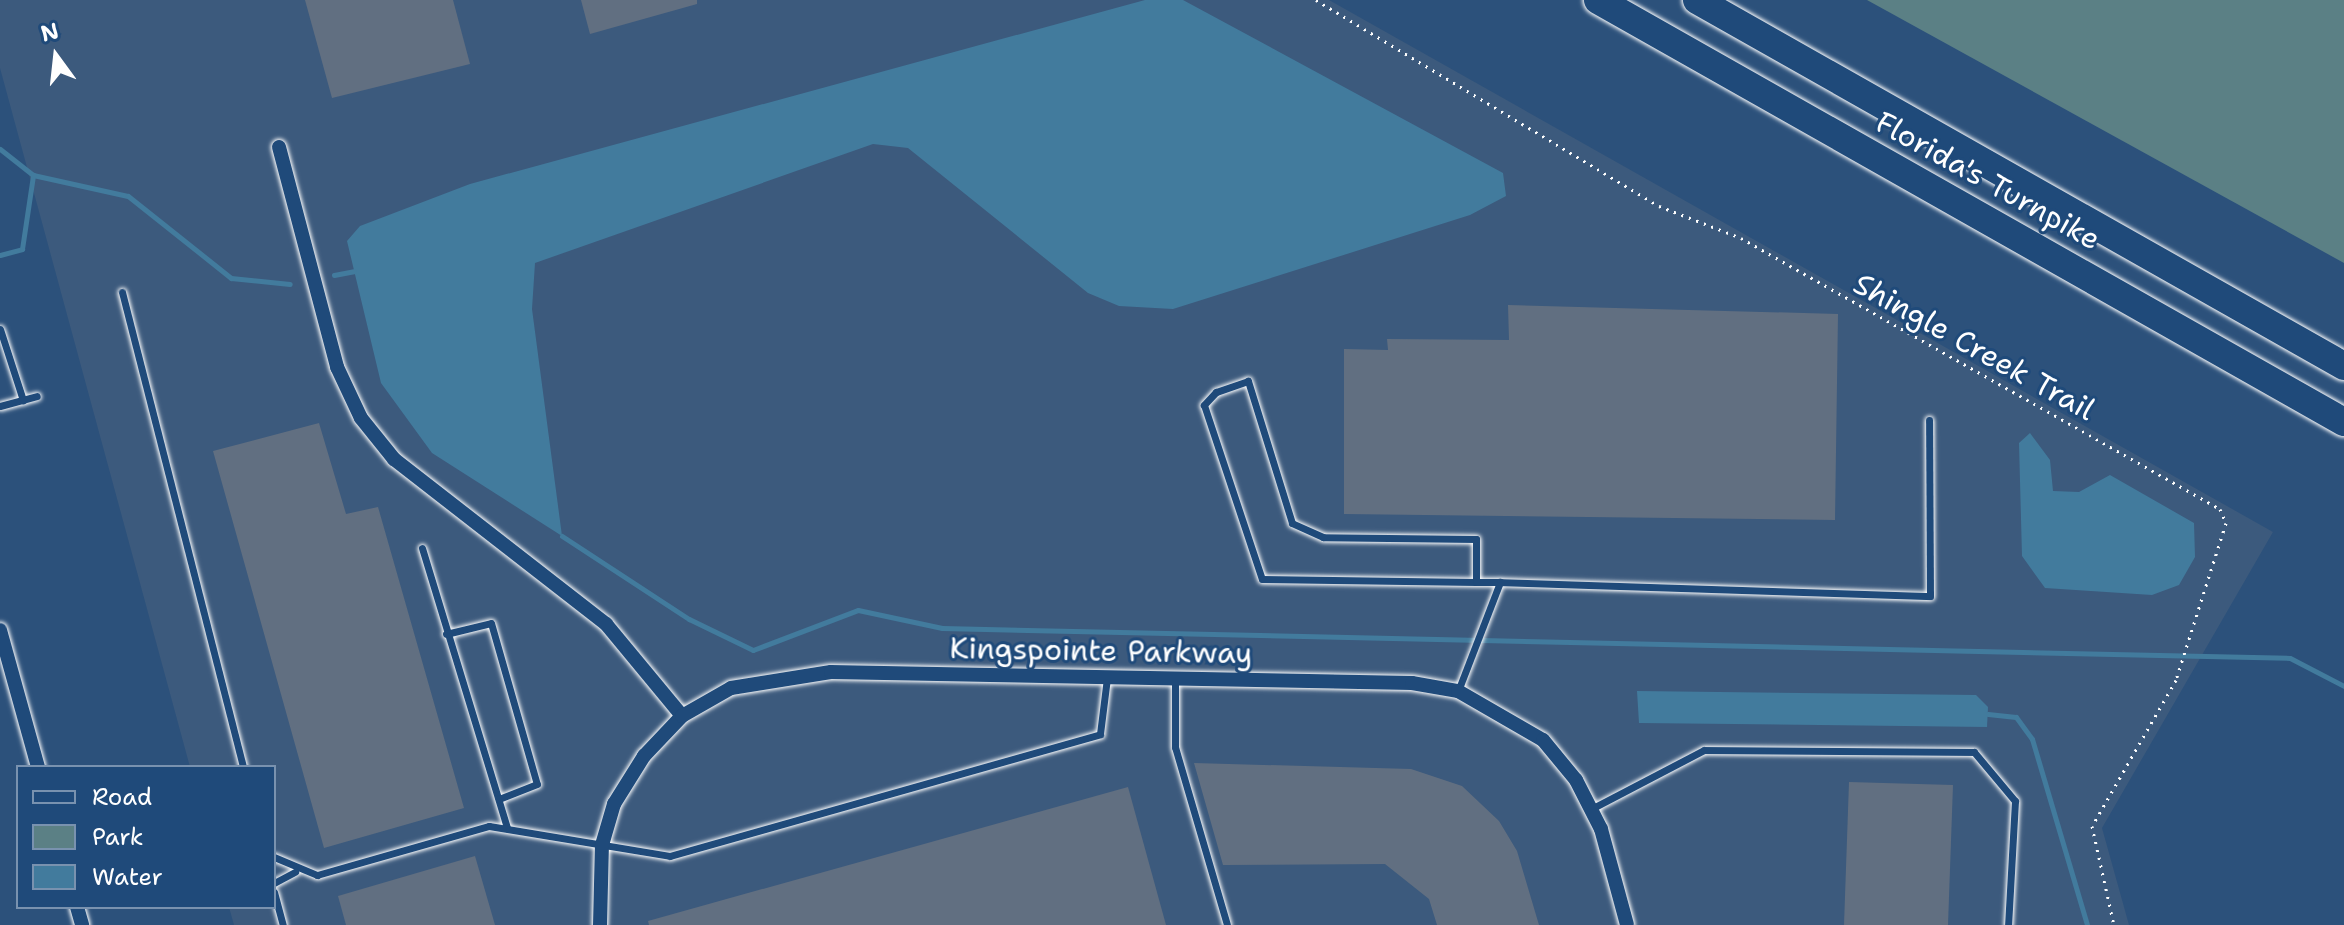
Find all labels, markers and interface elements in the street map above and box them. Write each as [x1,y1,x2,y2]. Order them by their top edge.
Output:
north arrow [16,16,96,96]
text: N [37,16,62,49]
street label: Florida's Turnpike [1869,104,2107,258]
street label: Shingle Creek Trail [1847,266,2101,428]
street label: Kingspointe Parkway [949,630,1253,672]
legend [16,765,276,909]
text: Road [92,781,152,813]
text: Park [92,821,144,853]
text: Water [92,861,163,893]

